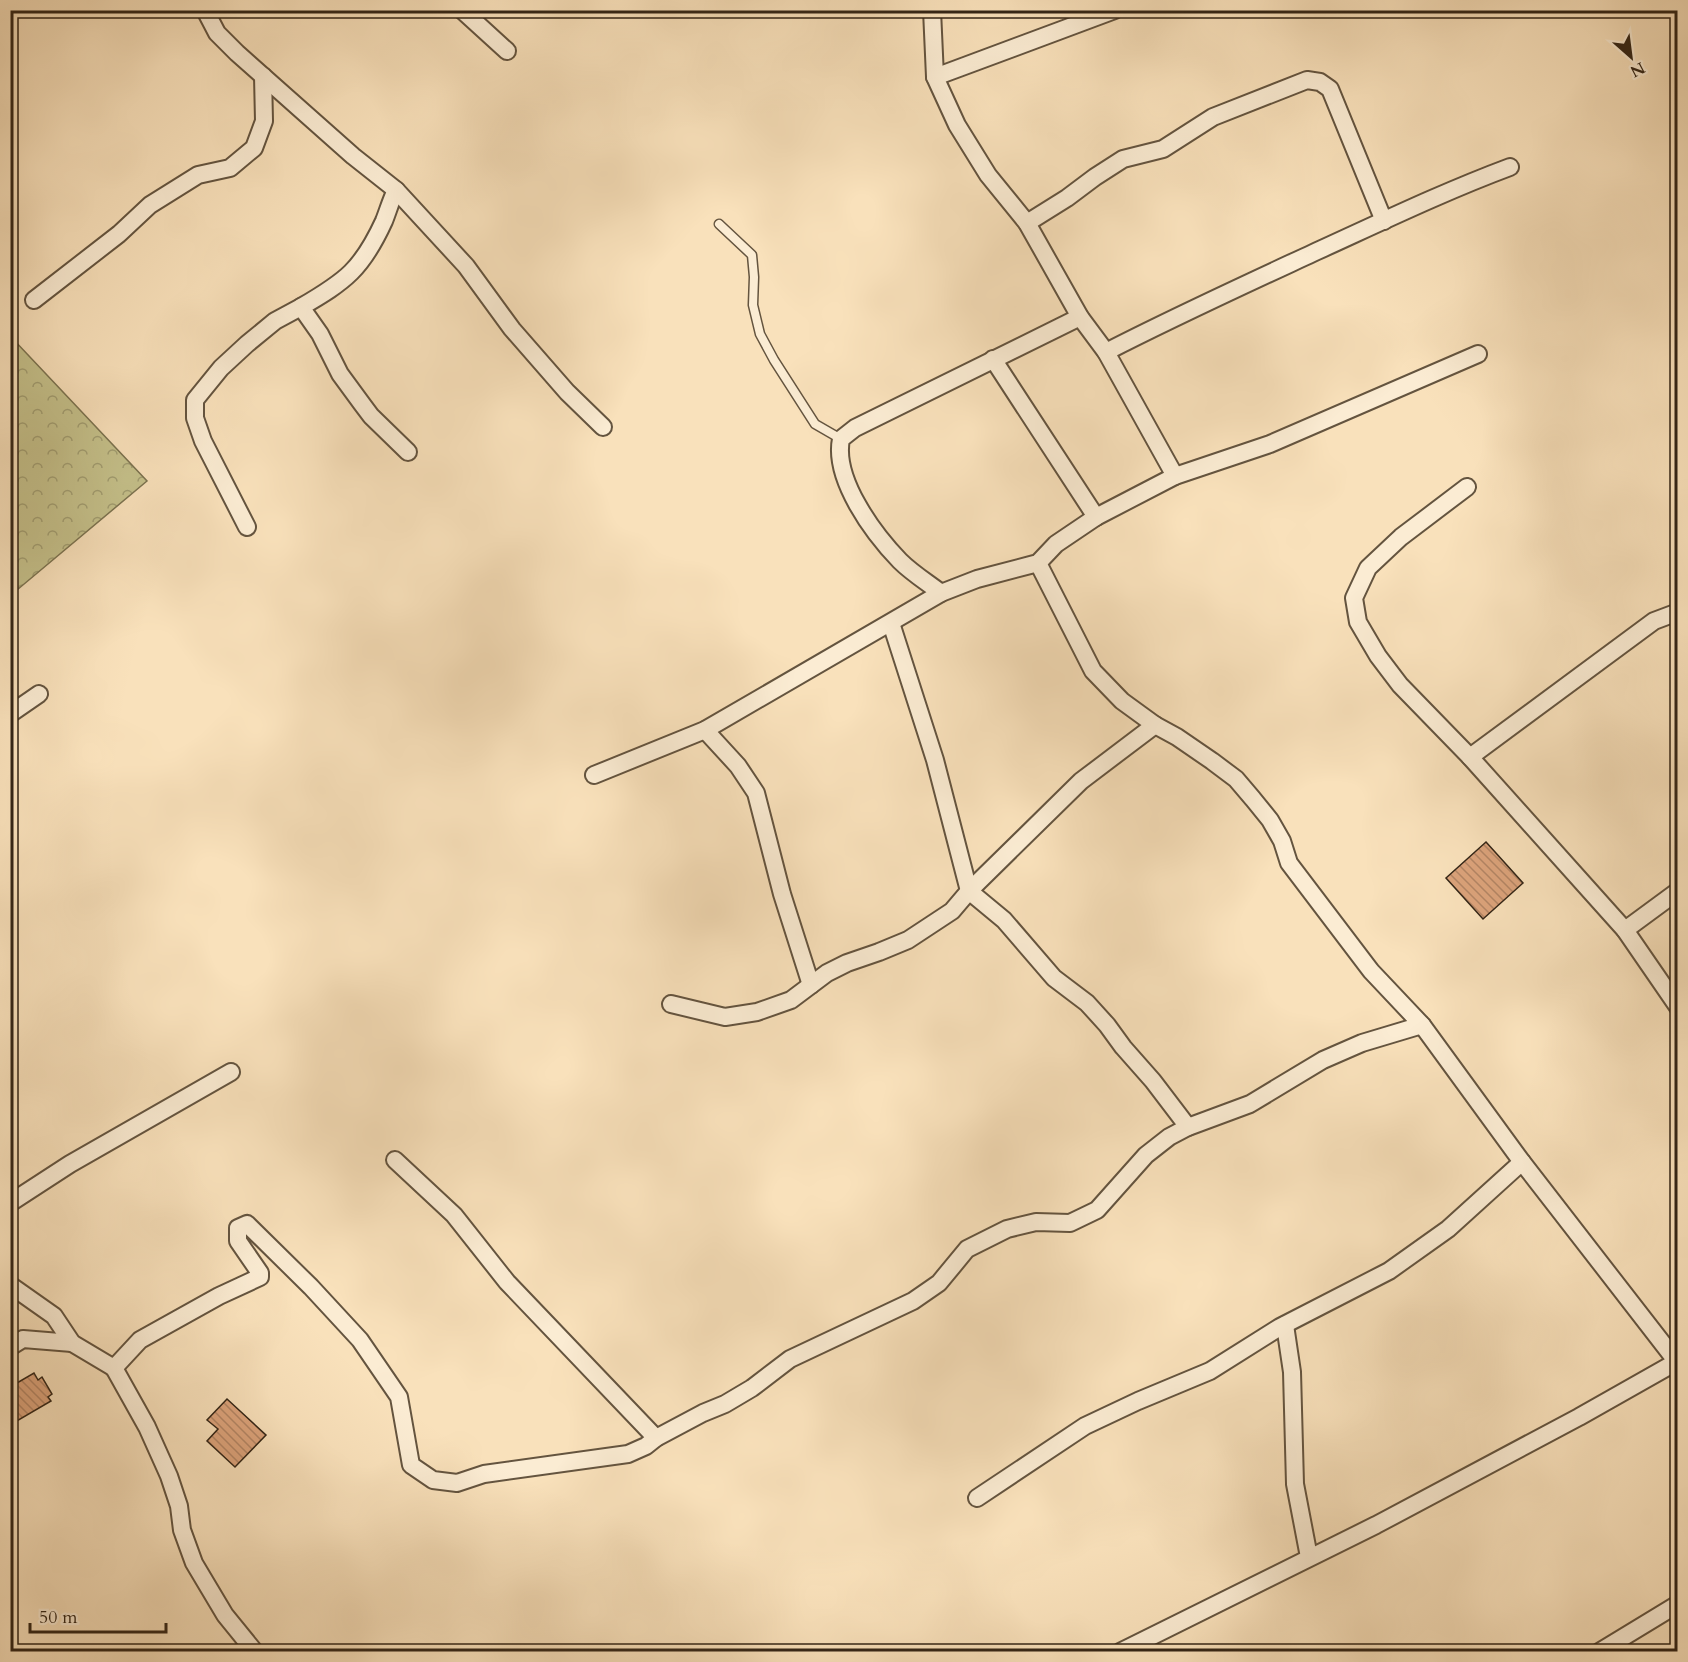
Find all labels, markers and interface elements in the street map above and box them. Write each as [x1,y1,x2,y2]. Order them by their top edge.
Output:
north arrow [1601,27,1661,87]
text: N [1626,56,1649,82]
scale bar [30,1596,166,1634]
text: 50 m [39,1605,78,1630]

